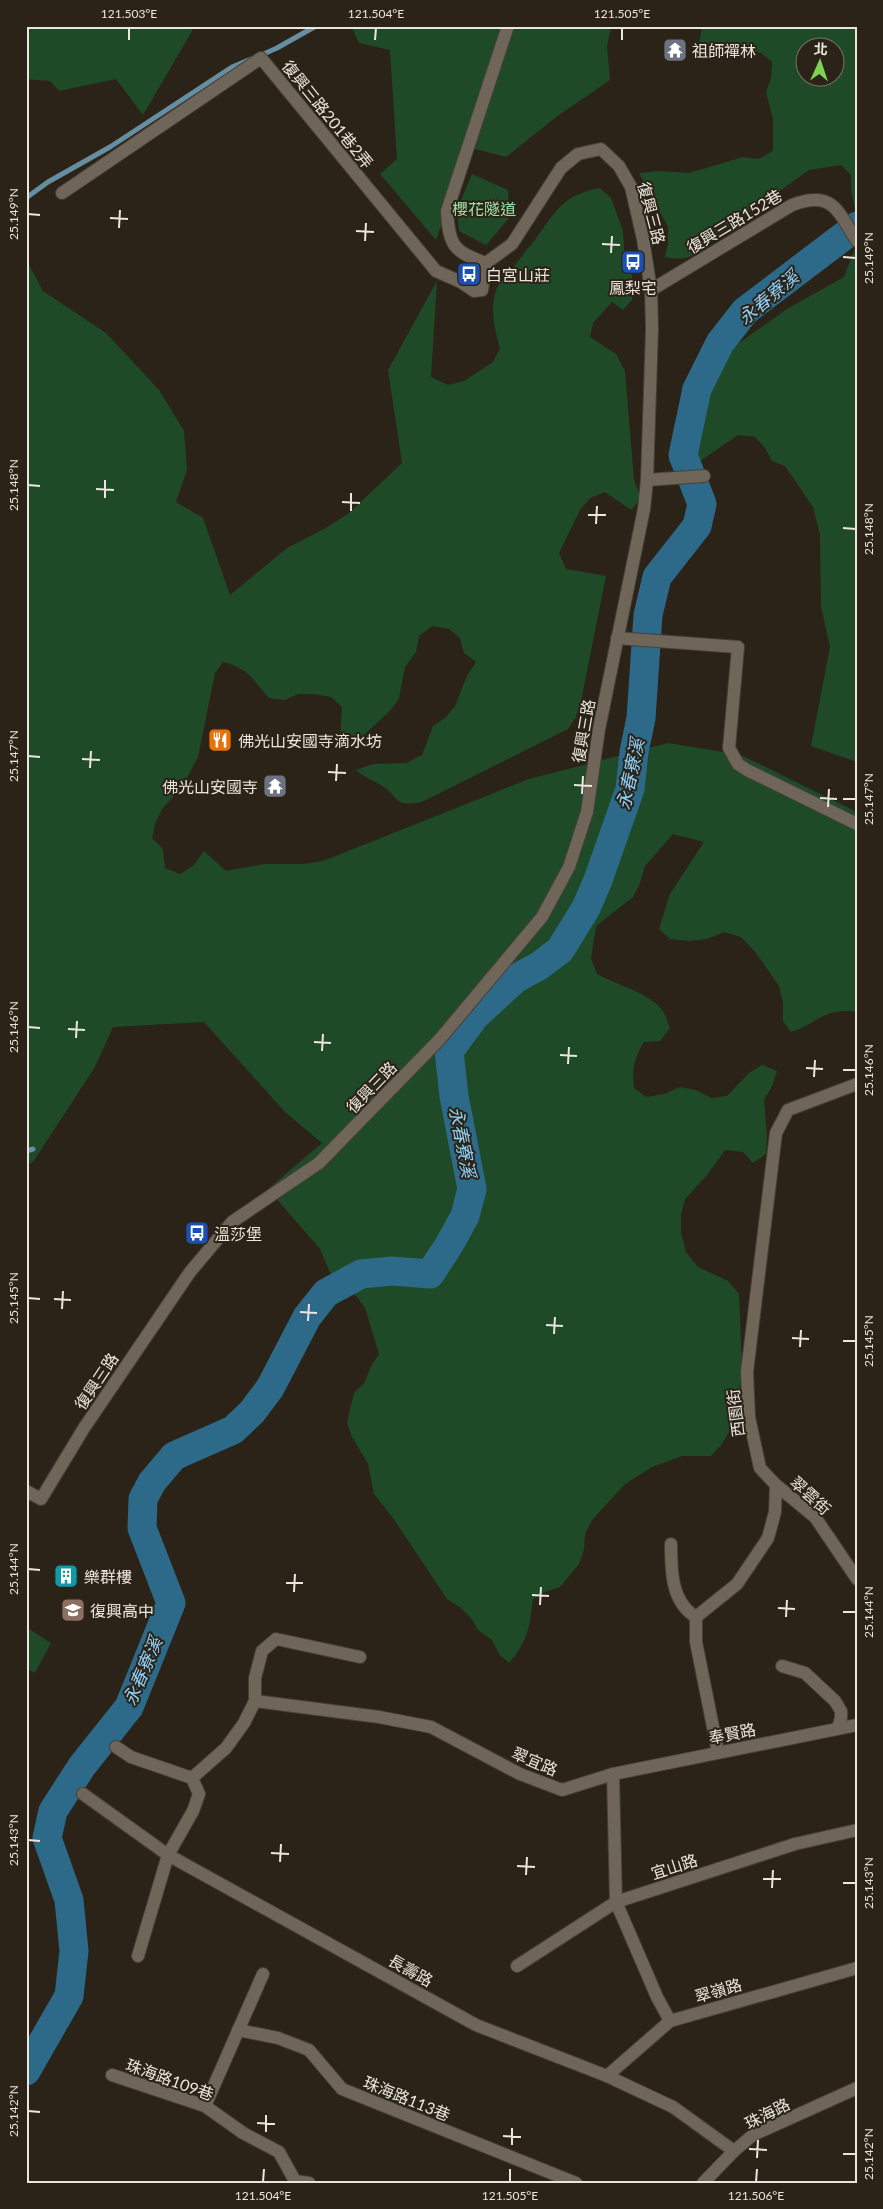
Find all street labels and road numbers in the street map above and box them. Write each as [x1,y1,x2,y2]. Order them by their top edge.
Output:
street label: 復興三路201巷2弄 [279,56,377,172]
street label: 復興三路 [635,180,669,246]
street label: 復興三路152巷 [683,185,785,257]
street label: 復興三路 [568,698,598,764]
street label: 復興三路 [342,1057,400,1117]
street label: 復興三路 [70,1349,122,1413]
street label: 西園街 [723,1388,747,1438]
street label: 翠雲街 [787,1472,835,1518]
street label: 奉賢路 [707,1719,757,1747]
street label: 翠宜路 [509,1743,561,1779]
street label: 宜山路 [648,1850,700,1882]
street label: 長壽路 [385,1950,437,1990]
street label: 翠嶺路 [692,1974,744,2006]
street label: 珠海路109巷 [124,2054,216,2104]
street label: 珠海路113巷 [361,2072,453,2124]
street label: 珠海路 [741,2094,793,2132]

